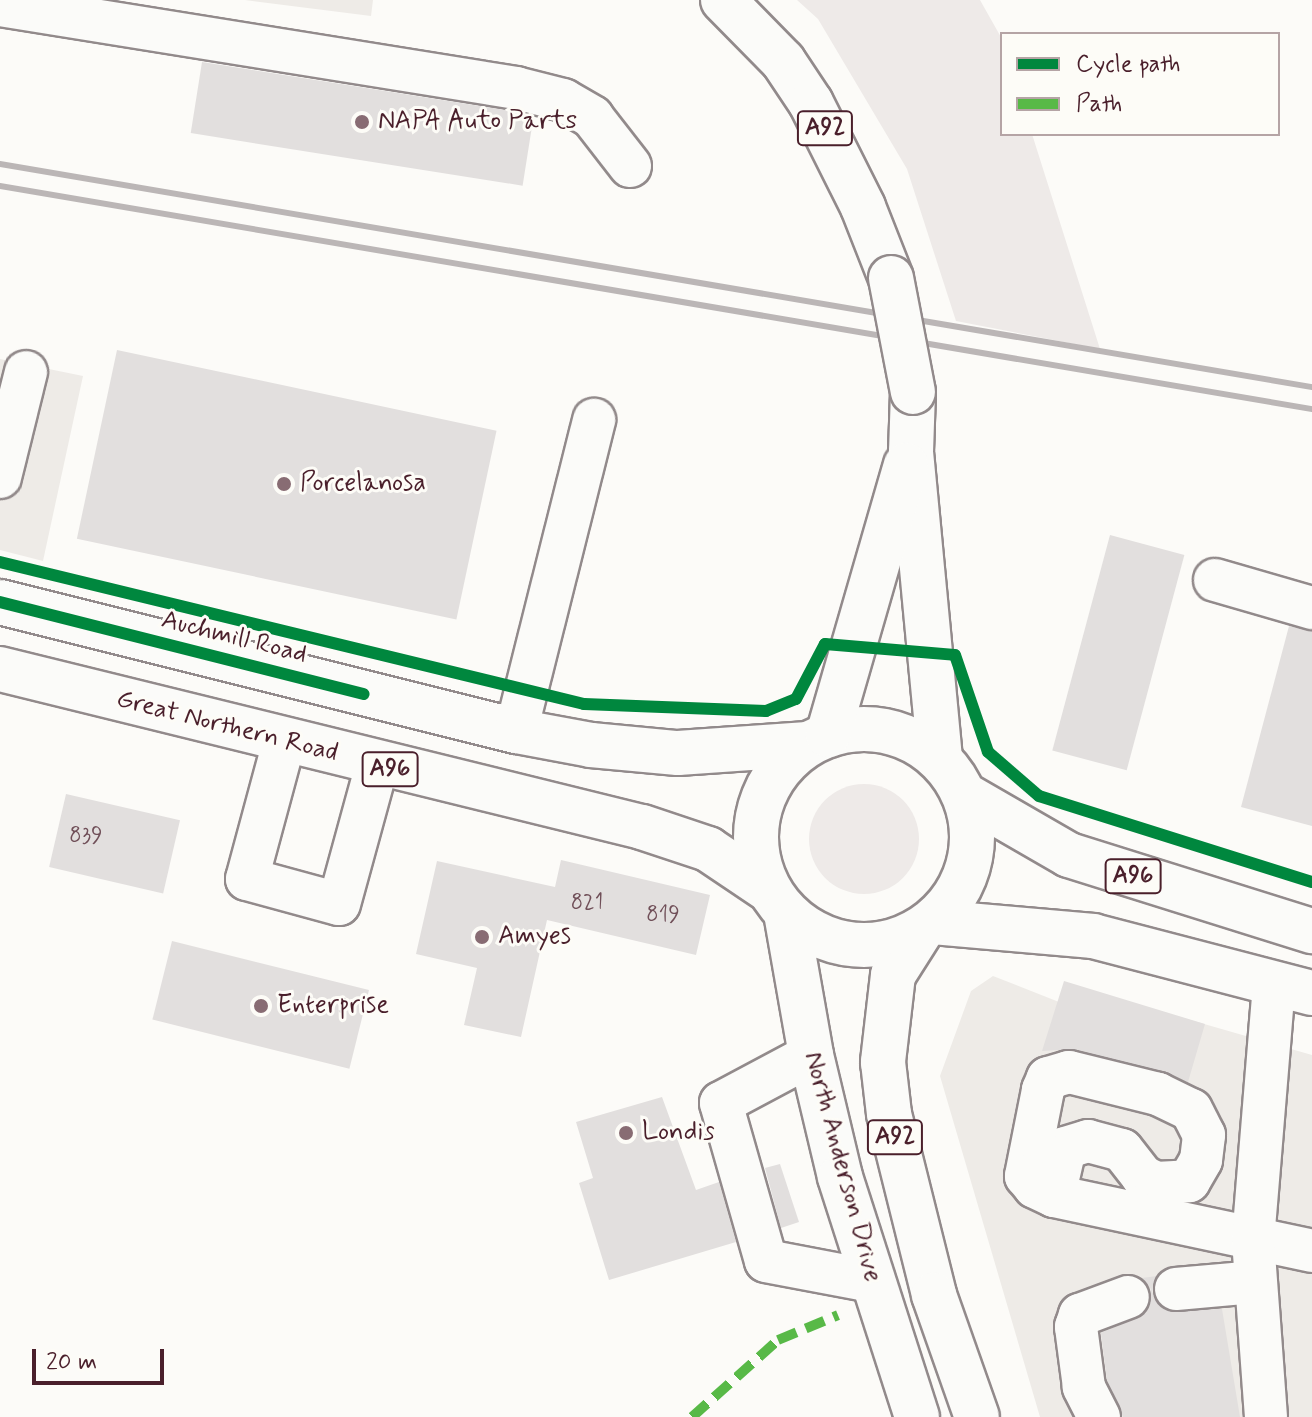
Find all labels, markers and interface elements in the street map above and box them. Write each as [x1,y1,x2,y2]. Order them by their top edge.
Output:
legend [1000,32,1280,136]
text: Cycle path [1076,49,1181,80]
text: Path [1076,89,1122,120]
place label: NAPA Auto Parts [378,106,567,138]
road number: A92 [795,108,855,148]
marker: NAPA Auto Parts [353,113,371,131]
place label: Porcelanosa [300,468,426,500]
marker: Porcelanosa [275,475,293,493]
street label: Auchmill Road [158,605,310,671]
street label: Great Northern Road [113,684,341,770]
road number: A96 [360,749,420,789]
house number: 839 [69,824,103,850]
road number: A96 [1103,856,1163,896]
house number: 821 [571,891,603,917]
house number: 819 [646,903,680,929]
place label: Amyes [498,921,571,953]
marker: Amyes [473,928,491,946]
place label: Enterprise [277,990,389,1022]
marker: Enterprise [252,997,270,1015]
street label: North Anderson Drive [797,1050,887,1284]
place label: Londis [642,1117,715,1149]
road number: A92 [865,1117,925,1157]
marker: Londis [617,1124,635,1142]
scale bar [36,1333,168,1383]
text: 20 m [46,1347,97,1378]

